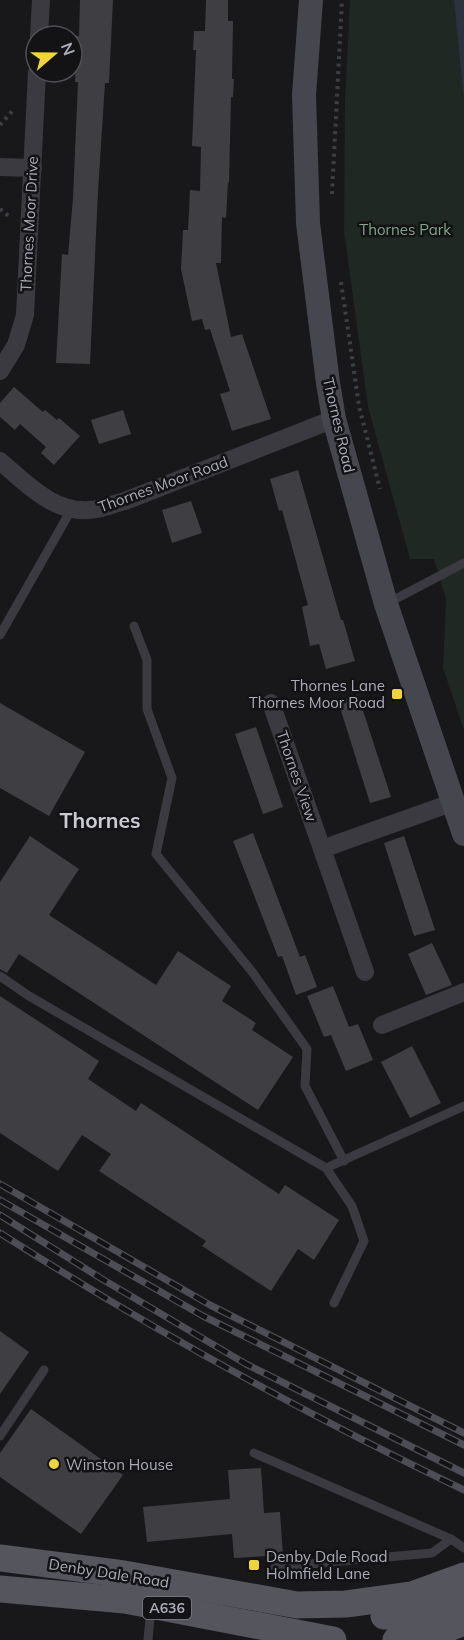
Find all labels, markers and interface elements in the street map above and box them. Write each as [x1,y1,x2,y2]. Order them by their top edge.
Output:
north arrow [24,24,84,84]
text: N [57,40,80,58]
street label: Thornes Moor Drive [16,156,42,292]
park label: Thornes Park [359,220,451,239]
street label: Thornes Road [319,376,359,474]
street label: Thornes Moor Road [96,452,230,516]
place label: Thornes Lane Thornes Moor Road [249,676,385,712]
marker: Thornes Lane Thornes Moor Road [390,687,404,701]
street label: Thornes View [273,728,321,824]
district label: Thornes [59,807,141,833]
place label: Winston House [66,1455,173,1474]
marker: Winston House [47,1457,61,1471]
place label: Denby Dale Road Holmfield Lane [266,1547,388,1583]
street label: Denby Dale Road [47,1554,171,1592]
marker: Denby Dale Road Holmfield Lane [247,1558,261,1572]
road number: A636 [143,1597,191,1619]

